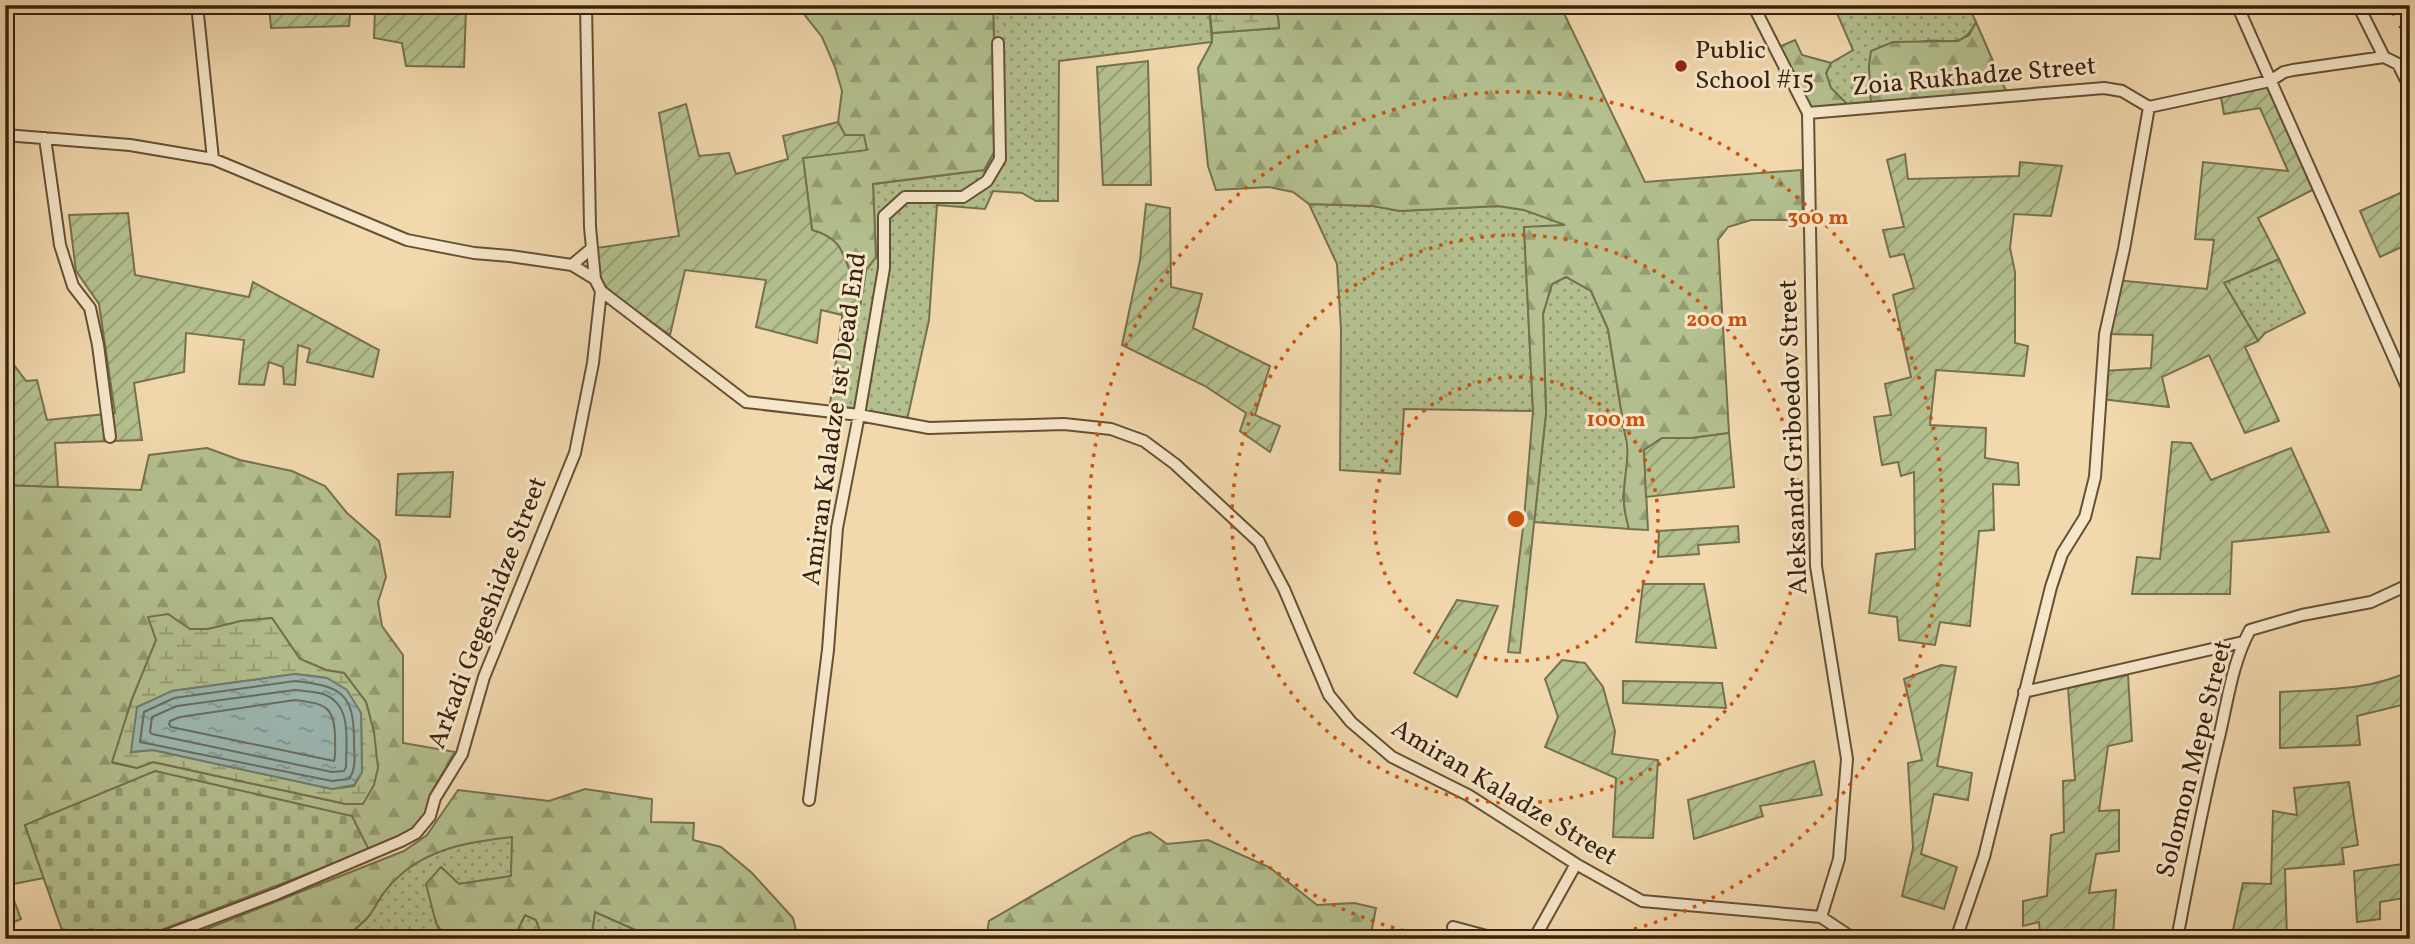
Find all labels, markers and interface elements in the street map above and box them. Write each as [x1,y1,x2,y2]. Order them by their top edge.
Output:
place label: Public School #15 [1695,33,1814,99]
street label: Zoia Rukhadze Street [1851,48,2097,106]
marker: Public School #15 [1673,58,1689,74]
text: 300 m [1788,204,1848,233]
street label: Amiran Kaladze 1st Dead End [794,250,876,588]
street label: Aleksandr Griboedov Street [1771,279,1817,595]
text: 200 m [1686,306,1748,335]
text: 100 m [1586,406,1646,435]
street label: Arkadi Gegeshidze Street [419,472,557,754]
centre of rings [1504,507,1528,531]
street label: Solomon Mepe Street [2148,636,2242,882]
street label: Amiran Kaladze Street [1384,711,1624,875]

